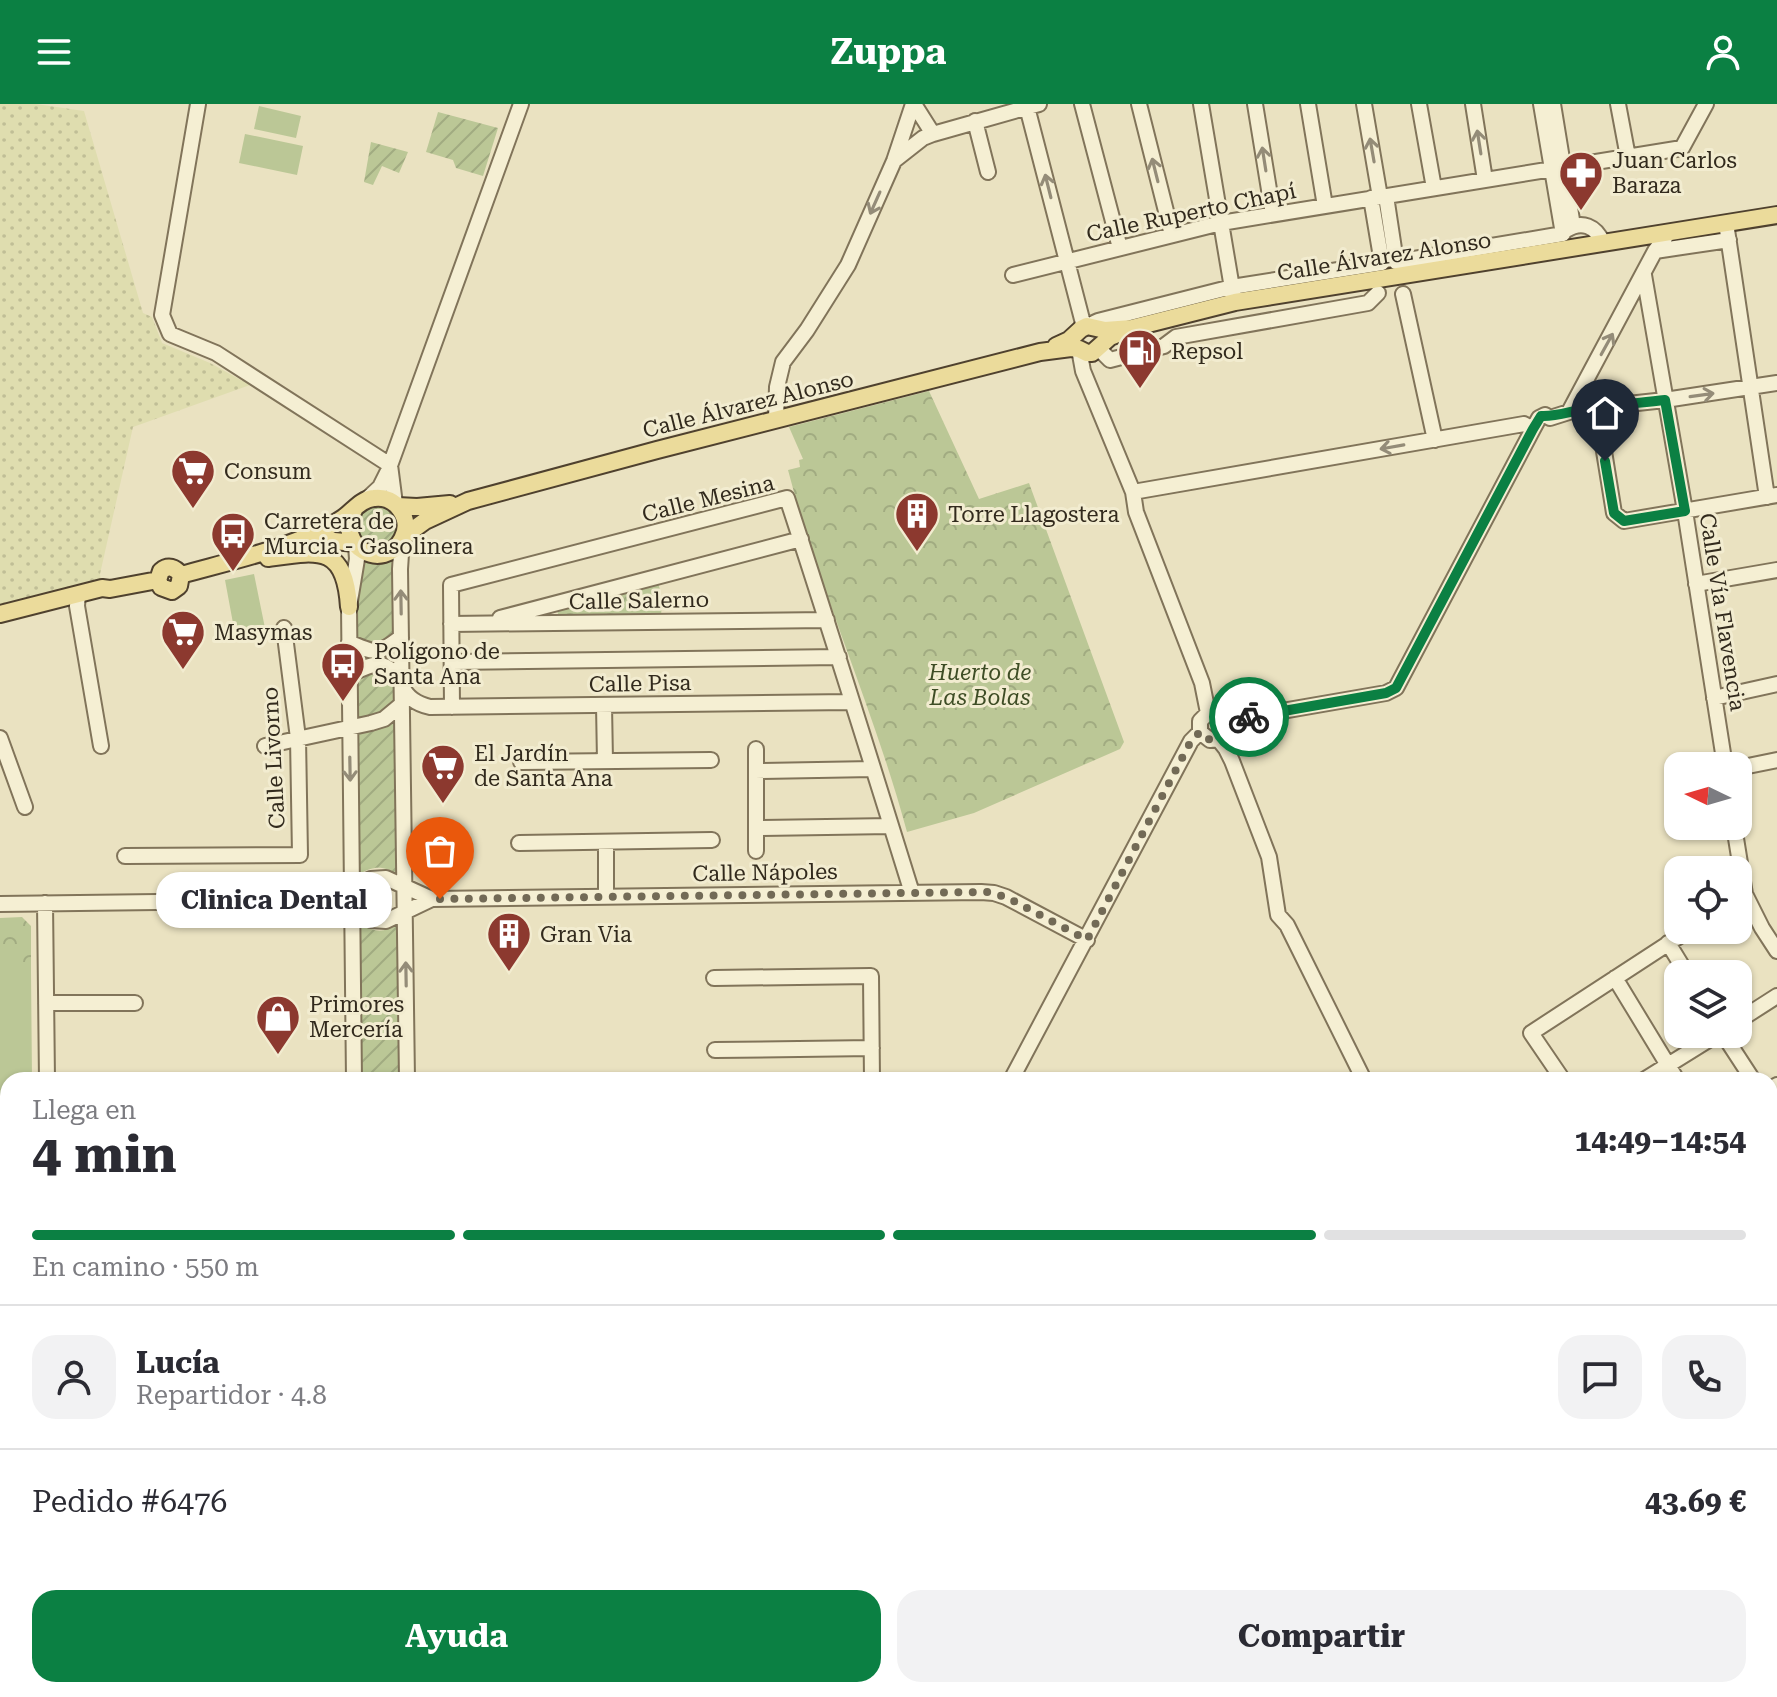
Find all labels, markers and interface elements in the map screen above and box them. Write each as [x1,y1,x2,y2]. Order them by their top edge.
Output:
icon: menu [32,30,76,74]
icon: person [1701,30,1745,74]
text: Zuppa [831,31,946,73]
one-way arrow [1470,130,1485,155]
one-way arrow [1363,138,1378,163]
one-way arrow [1256,147,1271,172]
place label: Juan Carlos Baraza [1612,148,1737,198]
pharmacy icon: Juan Carlos Baraza [1557,149,1605,212]
one-way arrow [1147,157,1162,183]
one-way arrow [1039,174,1054,200]
street label: Calle Ruperto Chapí [1084,178,1298,247]
one-way arrow [867,190,882,215]
street label: Calle Álvarez Alonso [1275,226,1493,286]
fuel station icon: Repsol [1116,327,1164,390]
one-way arrow [1599,332,1615,356]
place label: Repsol [1171,339,1243,364]
street label: Calle Álvarez Alonso [640,365,856,443]
pin [1571,379,1639,461]
one-way arrow [1689,387,1714,402]
icon: home [1583,391,1627,435]
one-way arrow [1379,441,1405,456]
supermarket icon: Consum [169,447,217,510]
place label: Consum [224,459,312,484]
street label: Calle Mesina [639,470,777,527]
building icon: Torre Llagostera [893,490,941,553]
place label: Torre Llagostera [948,502,1119,527]
place label: Carretera de Murcia - Gasolinera [264,509,474,559]
bus stop icon: Carretera de Murcia - Gasolinera [209,510,257,573]
street label: Calle Vía Flavencia [1695,511,1751,713]
street label: Calle Salerno [569,587,709,614]
one-way arrow [393,589,409,616]
supermarket icon: Masymas [159,608,207,671]
place label: Masymas [214,620,312,645]
place label: Polígono de Santa Ana [374,639,500,689]
bus stop icon: Polígono de Santa Ana [319,640,367,703]
park label: Huerto de Las Bolas [927,660,1032,710]
street label: Calle Pisa [589,670,692,697]
courier [1209,677,1289,757]
street label: Calle Livorno [257,686,290,830]
icon: bike [1227,695,1271,739]
place label: El Jardín de Santa Ana [474,741,613,791]
supermarket icon: El Jardín de Santa Ana [419,742,467,805]
north arrow [1664,752,1752,840]
map controls [1664,752,1752,1048]
one-way arrow [343,755,358,782]
pin [406,817,474,899]
icon: bag [418,829,462,873]
button: locate [1664,856,1752,944]
street label: Calle Nápoles [692,859,838,886]
callout: Clinica Dental [156,871,392,927]
text: Clinica Dental [181,885,367,915]
building icon: Gran Via [485,910,533,973]
place label: Gran Via [540,922,632,947]
button: layers [1664,960,1752,1048]
one-way arrow [398,961,414,988]
place label: Primores Mercería [309,992,404,1042]
shop icon: Primores Mercería [254,993,302,1056]
text: Llega en [32,1095,136,1125]
text: 14:49–14:54 [1574,1123,1746,1158]
text: 4 min [32,1124,177,1185]
text: En camino · 550 m [32,1252,259,1282]
button: person [32,1335,116,1419]
button: chat [1558,1335,1642,1419]
button: phone [1662,1335,1746,1419]
text: Lucía [136,1345,220,1380]
text: Repartidor · 4.8 [136,1380,327,1410]
text: Pedido #6476 [32,1484,227,1519]
text: 43.69 € [1645,1484,1746,1519]
button: Ayuda [32,1590,881,1682]
button: Compartir [897,1590,1746,1682]

